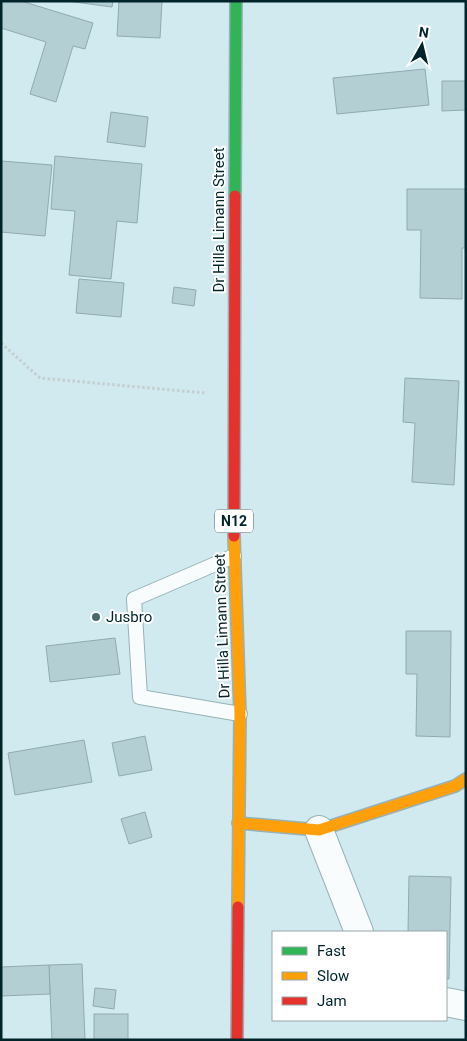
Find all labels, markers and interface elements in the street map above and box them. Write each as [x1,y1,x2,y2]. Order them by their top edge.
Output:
north arrow [397,20,447,70]
text: N [418,24,430,41]
street label: Dr Hilla Limann Street [210,147,228,293]
road number: N12 [215,510,253,532]
street label: Dr Hilla Limann Street [210,553,234,699]
place label: Jusbro [106,608,152,626]
marker: Jusbro [90,611,102,623]
legend [272,931,447,1021]
text: Fast [317,942,346,960]
text: Slow [317,967,349,985]
text: Jam [317,992,347,1010]

